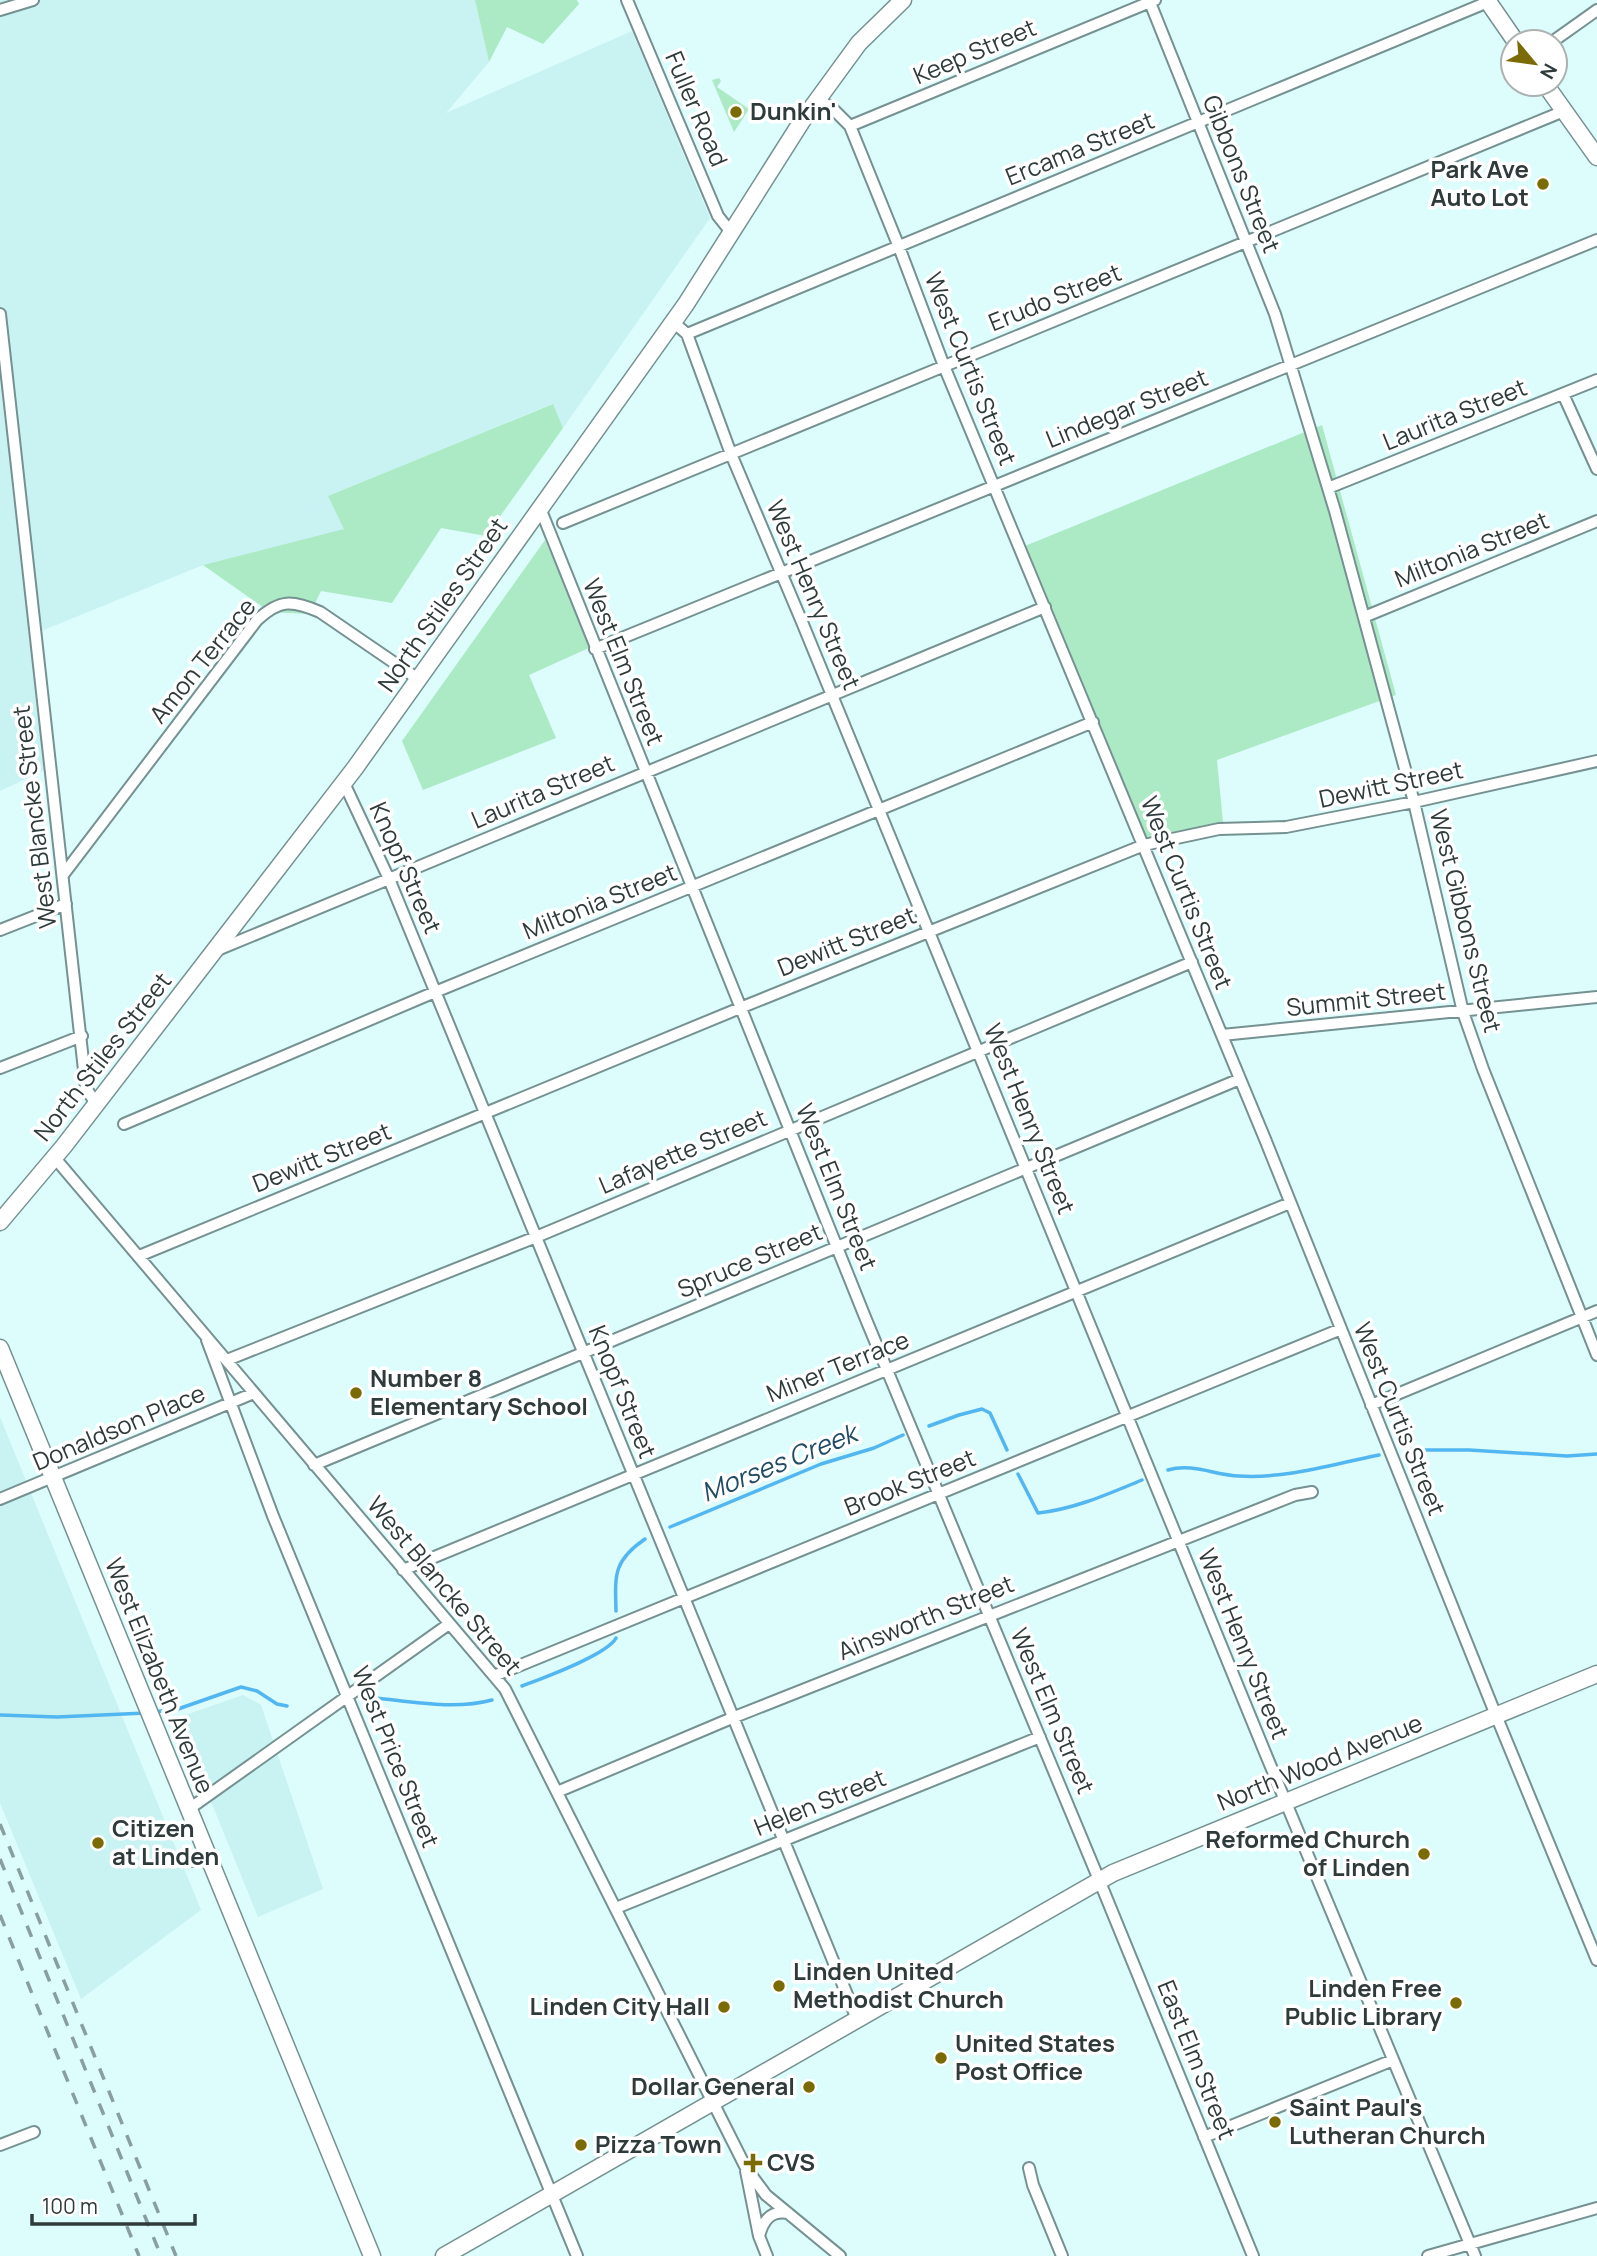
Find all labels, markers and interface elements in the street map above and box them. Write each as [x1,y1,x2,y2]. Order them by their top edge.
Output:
street label: Keep Street [908,10,1041,91]
north arrow [1499,28,1569,98]
street label: Fuller Road [658,46,736,171]
text: N [1534,59,1564,84]
street label: Gibbons Street [1196,90,1289,257]
place label: Dunkin' [750,94,837,127]
street label: Ercama Street [1000,103,1159,192]
marker: Dunkin' [728,104,744,120]
place label: Park Ave Auto Lot [1431,152,1529,213]
marker: Park Ave Auto Lot [1535,176,1551,192]
street label: Erudo Street [983,255,1126,338]
street label: West Curtis Street [918,267,1025,470]
street label: Lindegar Street [1041,360,1212,455]
street label: Laurita Street [1378,370,1531,457]
street label: West Henry Street [760,495,869,694]
street label: Miltonia Street [1390,503,1553,594]
street label: North Stiles Street [369,511,514,698]
street label: West Elm Street [576,573,673,750]
street label: Amon Terrace [141,591,263,730]
street label: West Blancke Street [3,704,64,930]
street label: Laurita Street [466,746,619,836]
street label: Dewitt Street [1315,752,1466,815]
street label: West Curtis Street [1134,791,1241,994]
street label: Knopf Street [363,796,450,938]
street label: West Gibbons Street [1423,805,1510,1036]
street label: Miltonia Street [518,855,681,946]
street label: Dewitt Street [772,898,921,983]
street label: North Stiles Street [26,965,178,1147]
street label: Summit Street [1284,974,1447,1023]
street label: West Henry Street [977,1018,1084,1219]
street label: West Elm Street [789,1098,886,1275]
street label: Lafayette Street [593,1100,772,1201]
street label: Dewitt Street [247,1114,396,1199]
street label: Spruce Street [672,1214,827,1305]
street label: West Curtis Street [1347,1317,1454,1520]
street label: Knopf Street [582,1320,665,1463]
street label: Miner Terrace [761,1322,914,1409]
place label: Number 8 Elementary School [370,1361,588,1422]
street label: Donaldson Place [27,1375,210,1478]
marker: Number 8 Elementary School [348,1385,364,1401]
water label: Morses Creek [695,1413,866,1510]
street label: Brook Street [839,1440,980,1523]
street label: West Blancke Street [360,1489,530,1681]
street label: West Henry Street [1191,1543,1298,1744]
street label: West Elizabeth Avenue [98,1553,223,1798]
street label: Ainsworth Street [833,1566,1018,1667]
street label: West Elm Street [1004,1623,1103,1798]
street label: West Price Street [345,1661,448,1852]
street label: North Wood Avenue [1212,1705,1427,1818]
street label: Helen Street [749,1760,890,1843]
place label: Citizen at Linden [112,1811,219,1872]
place label: Reformed Church of Linden [1205,1822,1410,1883]
marker: Citizen at Linden [90,1835,106,1851]
marker: Reformed Church of Linden [1416,1846,1432,1862]
place label: Linden United Methodist Church [793,1954,1004,2015]
place label: Linden Free Public Library [1285,1971,1443,2032]
street label: East Elm Street [1150,1975,1244,2144]
marker: Linden United Methodist Church [771,1978,787,1994]
place label: Linden City Hall [530,1989,710,2022]
marker: Linden Free Public Library [1448,1995,1464,2011]
marker: Linden City Hall [716,1999,732,2015]
place label: United States Post Office [955,2026,1115,2087]
marker: United States Post Office [933,2050,949,2066]
place label: Dollar General [631,2069,795,2102]
marker: Dollar General [801,2079,817,2095]
place label: Saint Paul's Lutheran Church [1289,2090,1486,2151]
marker: Saint Paul's Lutheran Church [1267,2114,1283,2130]
place label: Pizza Town [595,2127,722,2160]
marker: Pizza Town [573,2137,589,2153]
place label: CVS [767,2145,815,2178]
marker: CVS [745,2155,761,2171]
scale bar [32,2182,194,2226]
text: 100 m [42,2192,98,2220]

